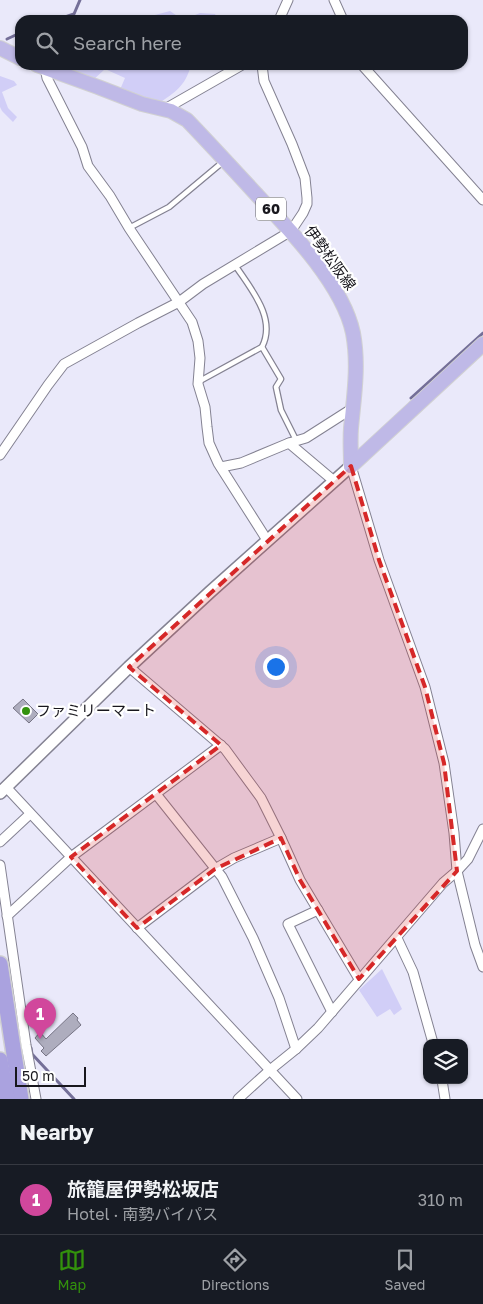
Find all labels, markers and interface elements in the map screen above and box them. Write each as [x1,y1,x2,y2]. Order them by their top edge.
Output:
search box [15,15,468,70]
icon: search [33,29,61,57]
text: Search here [73,31,182,54]
road number: 60 [256,198,286,220]
street label: 伊勢松阪線 [301,222,360,293]
your location [263,654,289,680]
place label: ファミリーマート [36,701,156,719]
marker: ファミリーマート [20,705,32,717]
pin: 1 [24,998,56,1039]
map controls [423,1039,468,1084]
button: layers [423,1039,468,1084]
scale bar [15,1064,86,1087]
text: 50 m [22,1067,55,1084]
text: Nearby [20,1119,94,1145]
text: 旅籠屋伊勢松坂店 [67,1177,219,1200]
text: 1 [32,1190,40,1210]
text: 310 m [418,1190,463,1210]
text: Hotel · 南勢バイパス [67,1204,218,1224]
tab: Map [58,1246,86,1293]
tab: Directions [201,1246,270,1293]
tab: Saved [385,1246,425,1293]

